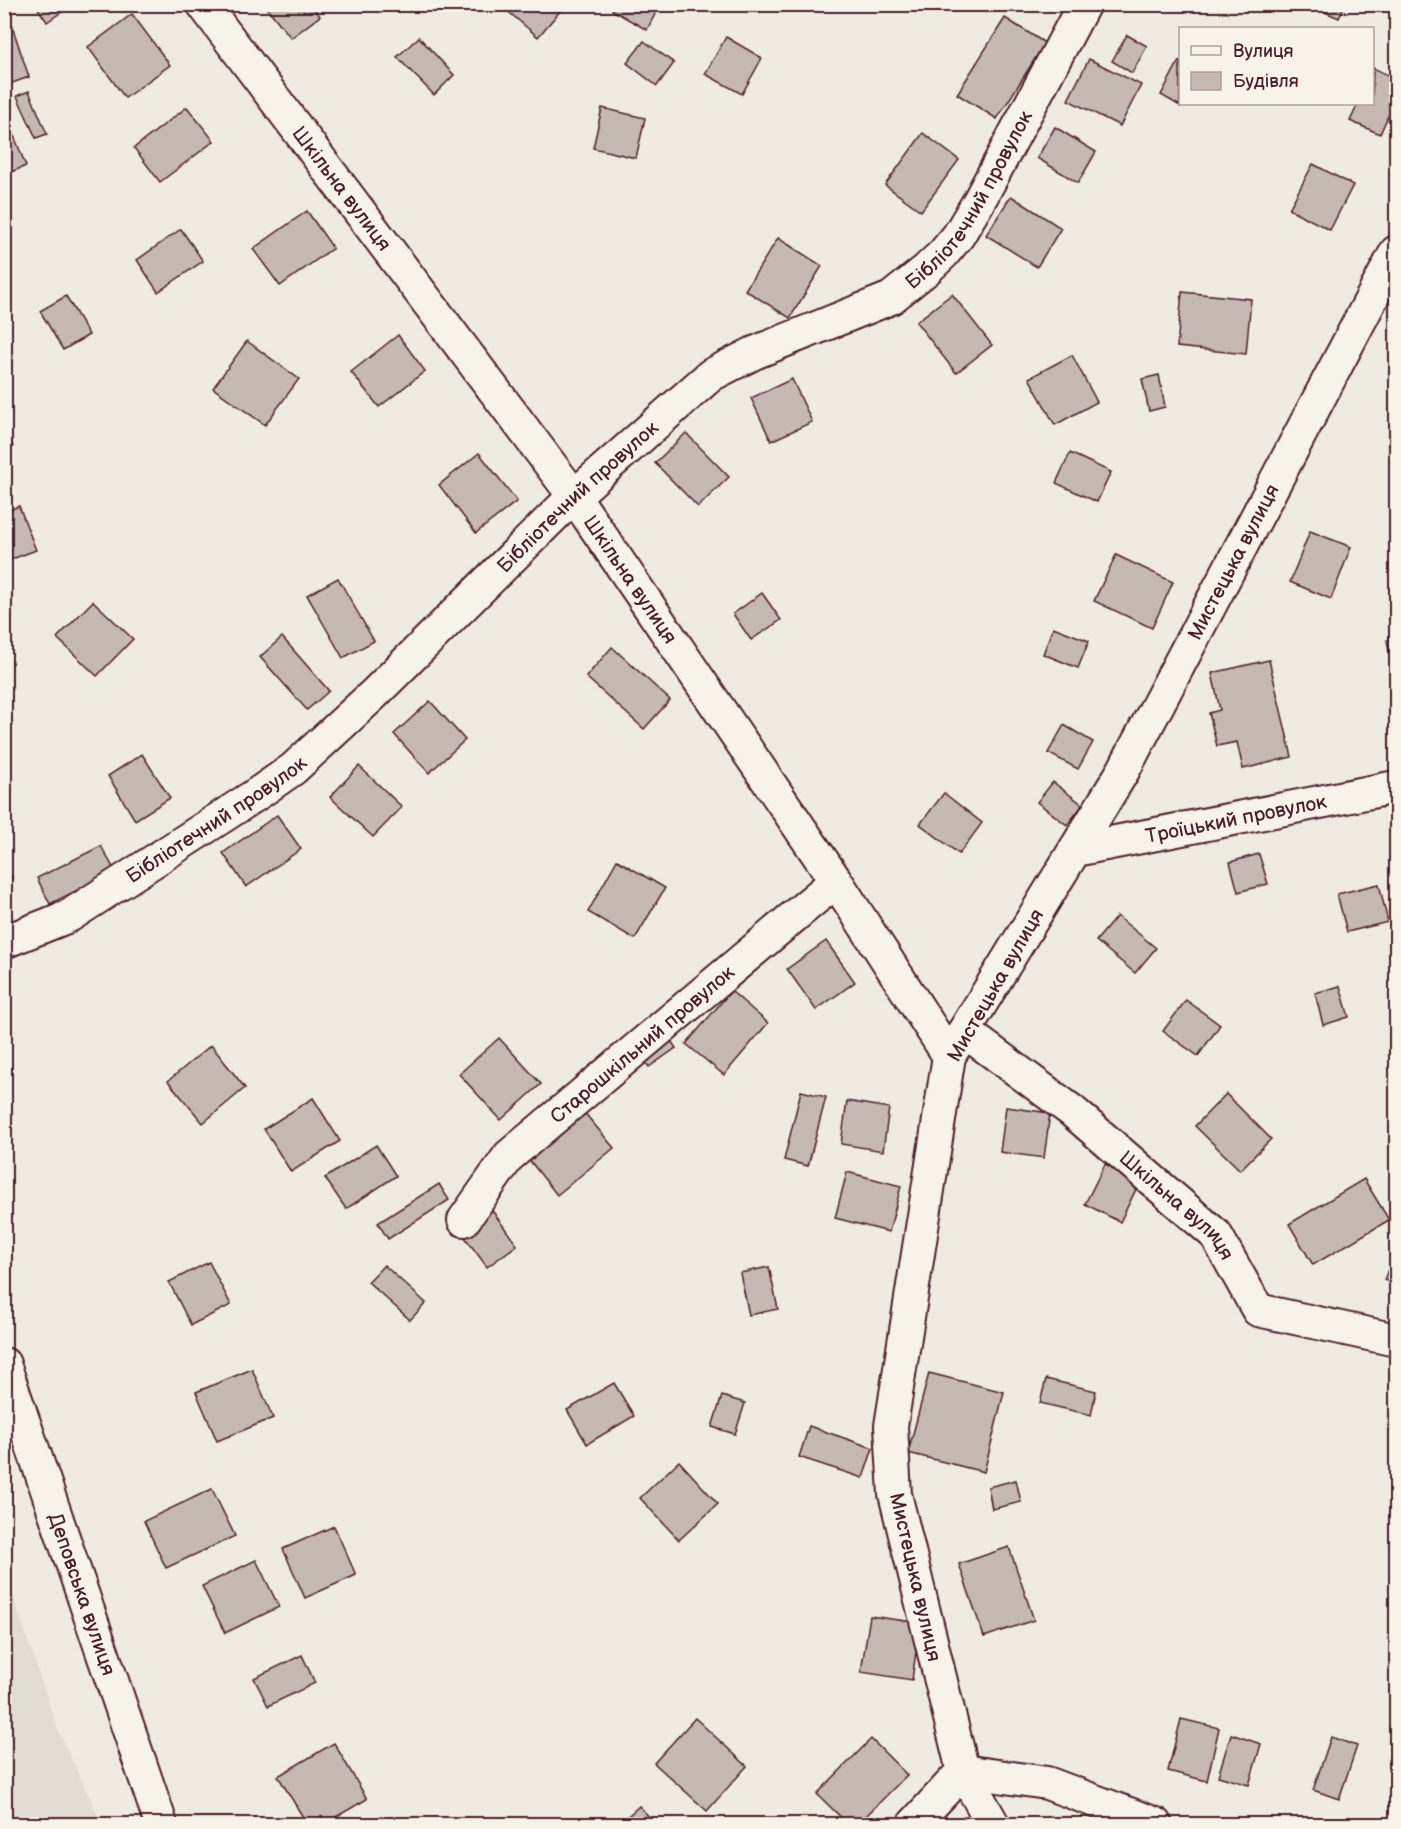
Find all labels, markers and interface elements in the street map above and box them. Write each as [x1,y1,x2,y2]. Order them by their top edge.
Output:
legend [1179,27,1374,105]
text: Вулиця [1233,41,1294,62]
text: Будівля [1233,71,1299,92]
street label: Бібліотечний провулок [901,106,1038,295]
street label: Шкільна вулиця [287,122,396,256]
street label: Бібліотечний провулок [493,416,664,578]
street label: Мистецька вулиця [1183,480,1285,644]
street label: Шкільна вулиця [578,511,682,649]
street label: Бібліотечний провулок [122,751,312,889]
street label: Троїцький провулок [1144,790,1329,849]
street label: Мистецька вулиця [942,905,1049,1066]
street label: Старошкільний провулок [546,960,740,1129]
street label: Шкільна вулиця [1114,1146,1239,1264]
street label: Мистецька вулиця [884,1491,946,1664]
street label: Деповська вулиця [43,1510,120,1679]

